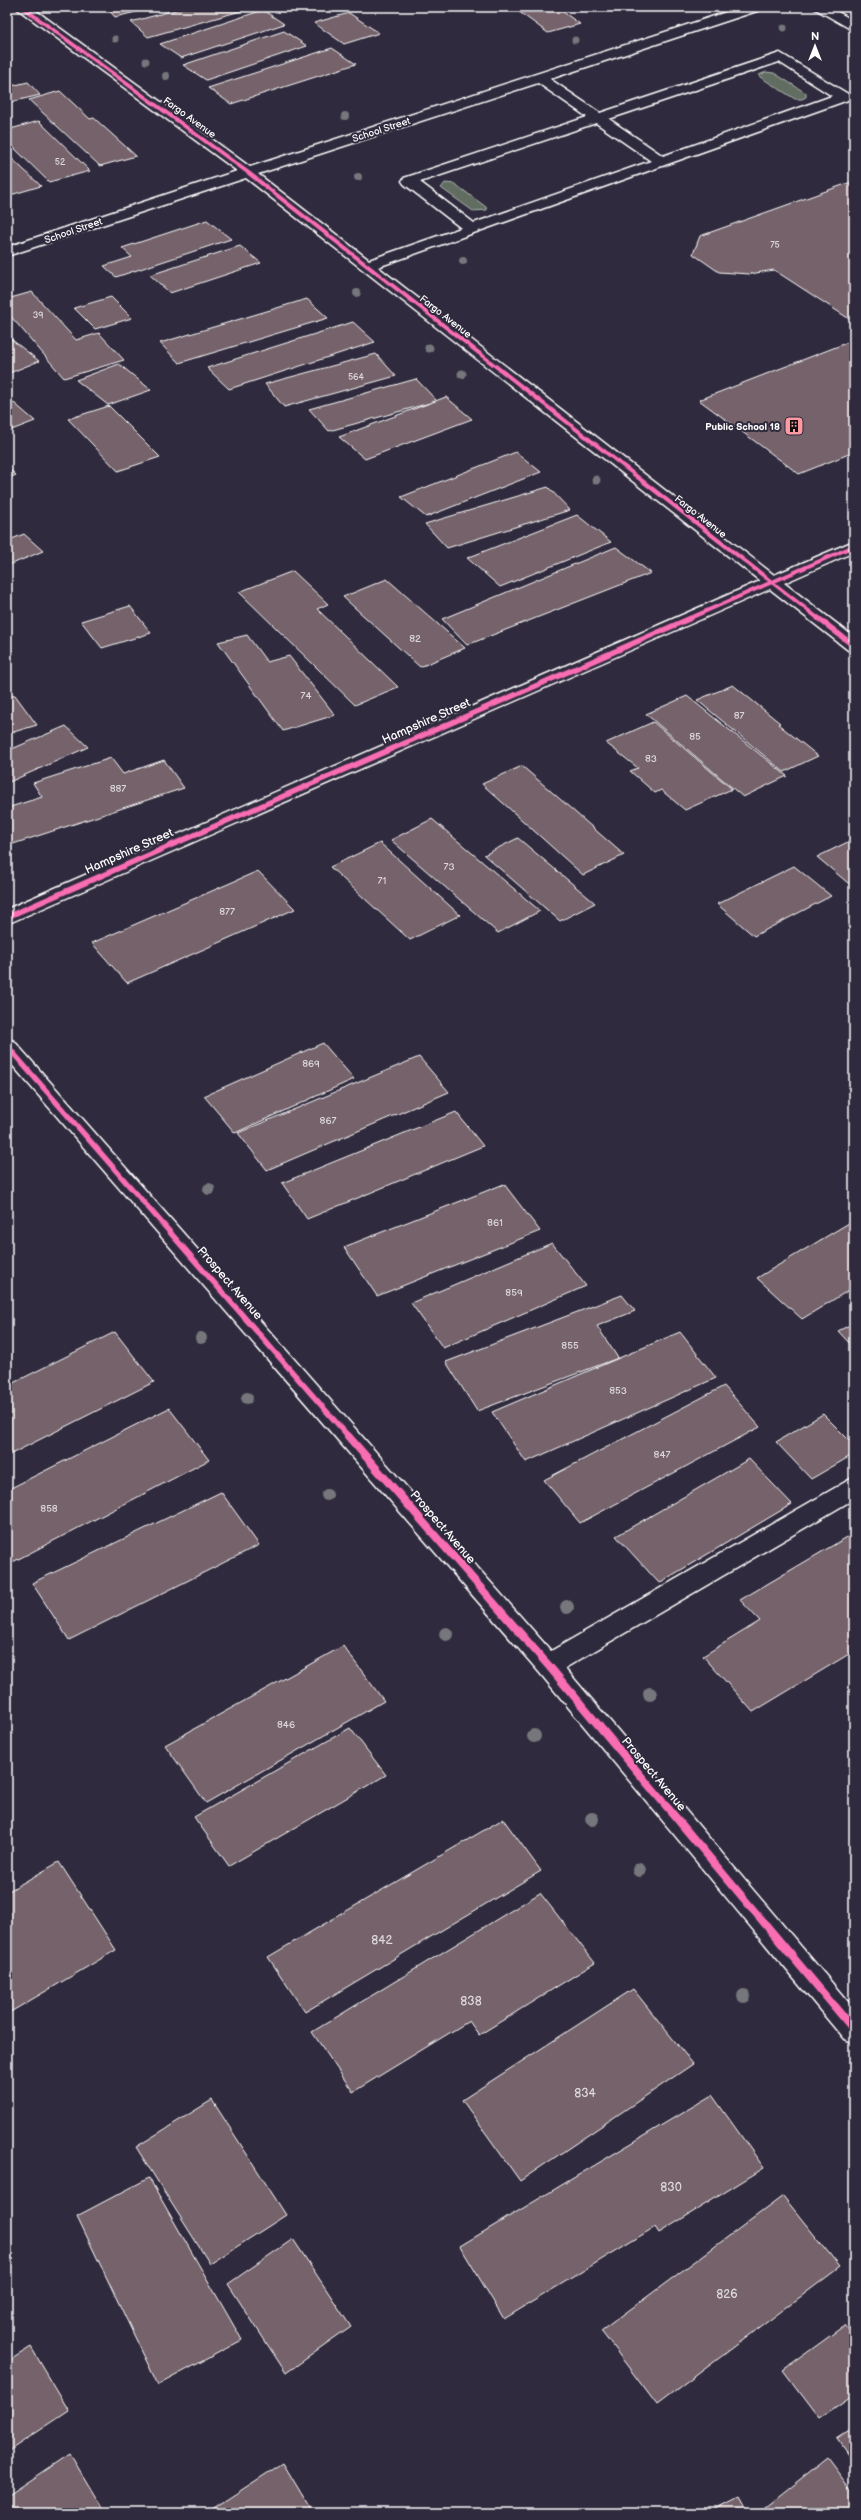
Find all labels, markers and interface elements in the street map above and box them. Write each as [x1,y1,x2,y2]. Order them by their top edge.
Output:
north arrow [795,26,835,66]
text: N [811,30,819,43]
street label: Fargo Avenue [161,95,218,141]
street label: School Street [351,115,412,145]
house number: 52 [55,157,66,168]
street label: School Street [43,215,104,246]
house number: 75 [770,240,780,251]
street label: Fargo Avenue [417,293,474,341]
house number: 39 [33,310,43,321]
house number: 564 [348,372,365,383]
building icon: Public School 18 [783,415,805,437]
place label: Public School 18 [705,421,780,433]
street label: Fargo Avenue [672,493,729,541]
house number: 82 [409,633,421,645]
house number: 74 [300,690,312,702]
street label: Hampshire Street [380,695,473,748]
house number: 87 [734,710,744,722]
house number: 85 [689,731,701,743]
house number: 83 [645,753,657,765]
house number: 887 [110,783,126,795]
street label: Hampshire Street [83,825,176,878]
house number: 73 [443,861,455,873]
house number: 71 [378,875,387,887]
house number: 877 [219,906,235,918]
house number: 869 [302,1058,320,1070]
house number: 867 [320,1115,337,1127]
house number: 861 [487,1217,503,1229]
street label: Prospect Avenue [194,1244,265,1323]
house number: 859 [505,1287,523,1299]
house number: 855 [561,1340,579,1352]
house number: 853 [609,1385,627,1397]
house number: 847 [654,1449,671,1461]
street label: Prospect Avenue [407,1488,478,1567]
house number: 858 [40,1503,58,1515]
house number: 846 [277,1719,295,1731]
street label: Prospect Avenue [618,1734,689,1814]
house number: 842 [371,1933,393,1948]
house number: 838 [460,1994,482,2009]
house number: 834 [574,2086,597,2101]
house number: 830 [660,2180,682,2195]
house number: 826 [716,2287,738,2302]

